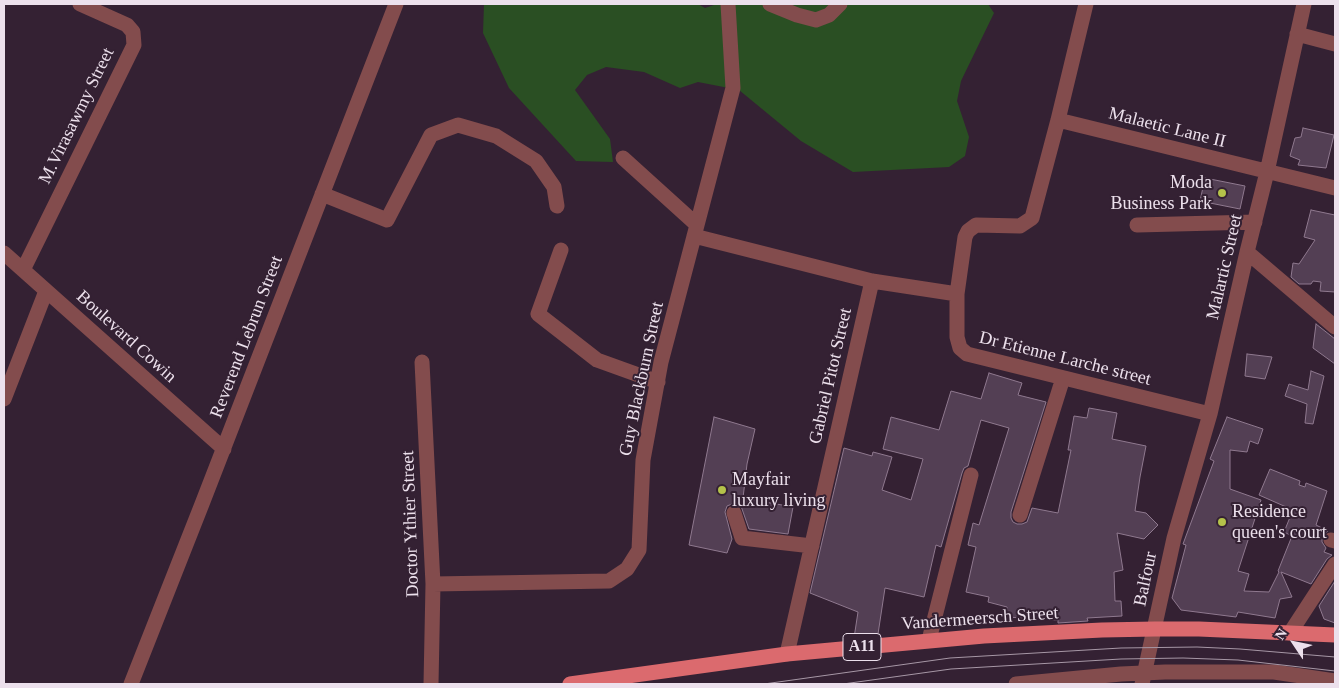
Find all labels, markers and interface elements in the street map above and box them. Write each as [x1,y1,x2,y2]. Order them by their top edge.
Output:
street label: M.Virasawmy Street [35,44,119,188]
street label: Malaetic Lane II [1106,103,1228,153]
place label: Moda Business Park [1110,172,1212,214]
marker: Moda Business Park [1216,187,1228,199]
street label: Malartic Street [1202,212,1248,322]
street label: Reverend Lebrun Street [206,253,288,421]
street label: Boulevard Cowin [71,286,181,388]
street label: Guy Blackburn Street [615,300,669,458]
street label: Gabriel Pitot Street [805,306,857,446]
street label: Dr Etienne Larche street [977,327,1153,391]
street label: Doctor Ythier Street [398,450,424,598]
place label: Mayfair luxury living [732,469,825,512]
marker: Mayfair luxury living [716,484,728,496]
place label: Residence queen's court [1232,501,1327,544]
marker: Residence queen's court [1216,516,1228,528]
street label: Balfour [1130,550,1162,608]
street label: Vandermeersch Street [901,603,1059,635]
north arrow [1269,618,1319,668]
text: N [1272,626,1290,643]
road number: A11 [843,634,881,660]

